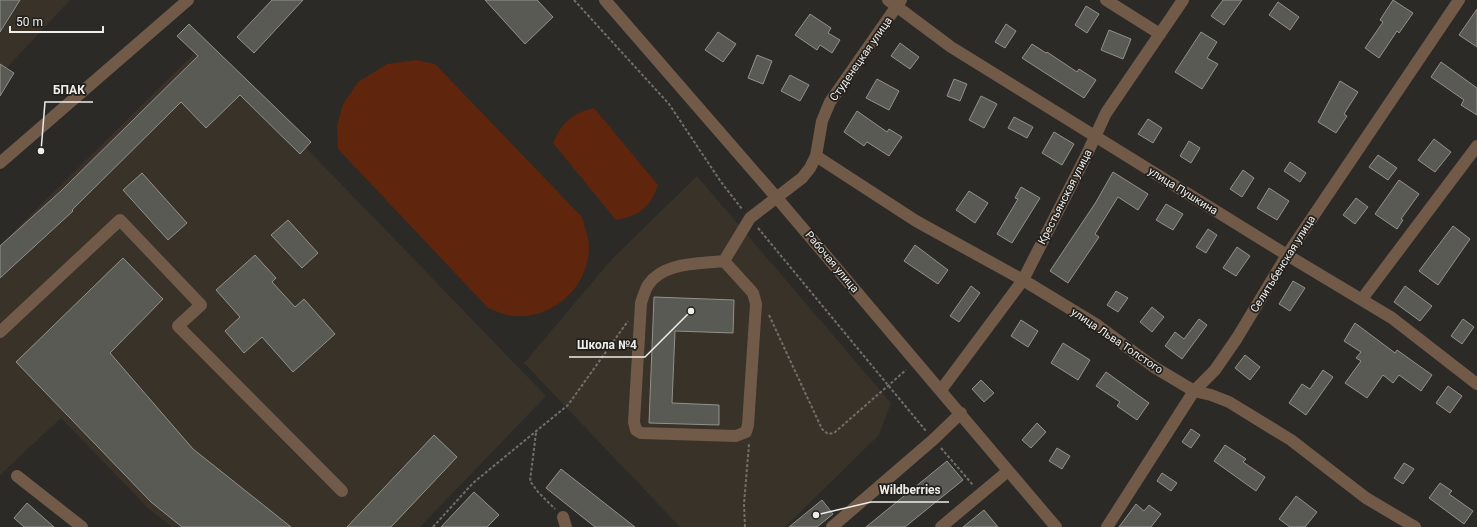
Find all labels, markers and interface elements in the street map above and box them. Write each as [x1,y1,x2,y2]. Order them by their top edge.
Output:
scale bar [10,8,103,34]
text: 50 m [16,15,43,29]
street label: Студенецкая улица [827,15,895,103]
callout: БПАК [45,78,93,102]
text: БПАК [53,83,85,97]
street label: Крестьянская улица [1035,147,1095,247]
street label: улица Пушкина [1146,164,1220,218]
street label: Селитьбенская улица [1248,213,1318,315]
street label: Рабочая улица [803,229,861,295]
street label: улица Льва Толстого [1069,305,1165,377]
callout: Школа №4 [569,333,645,357]
text: Школа №4 [577,338,637,352]
callout: Wildberries [871,478,949,502]
text: Wildberries [879,483,941,497]

